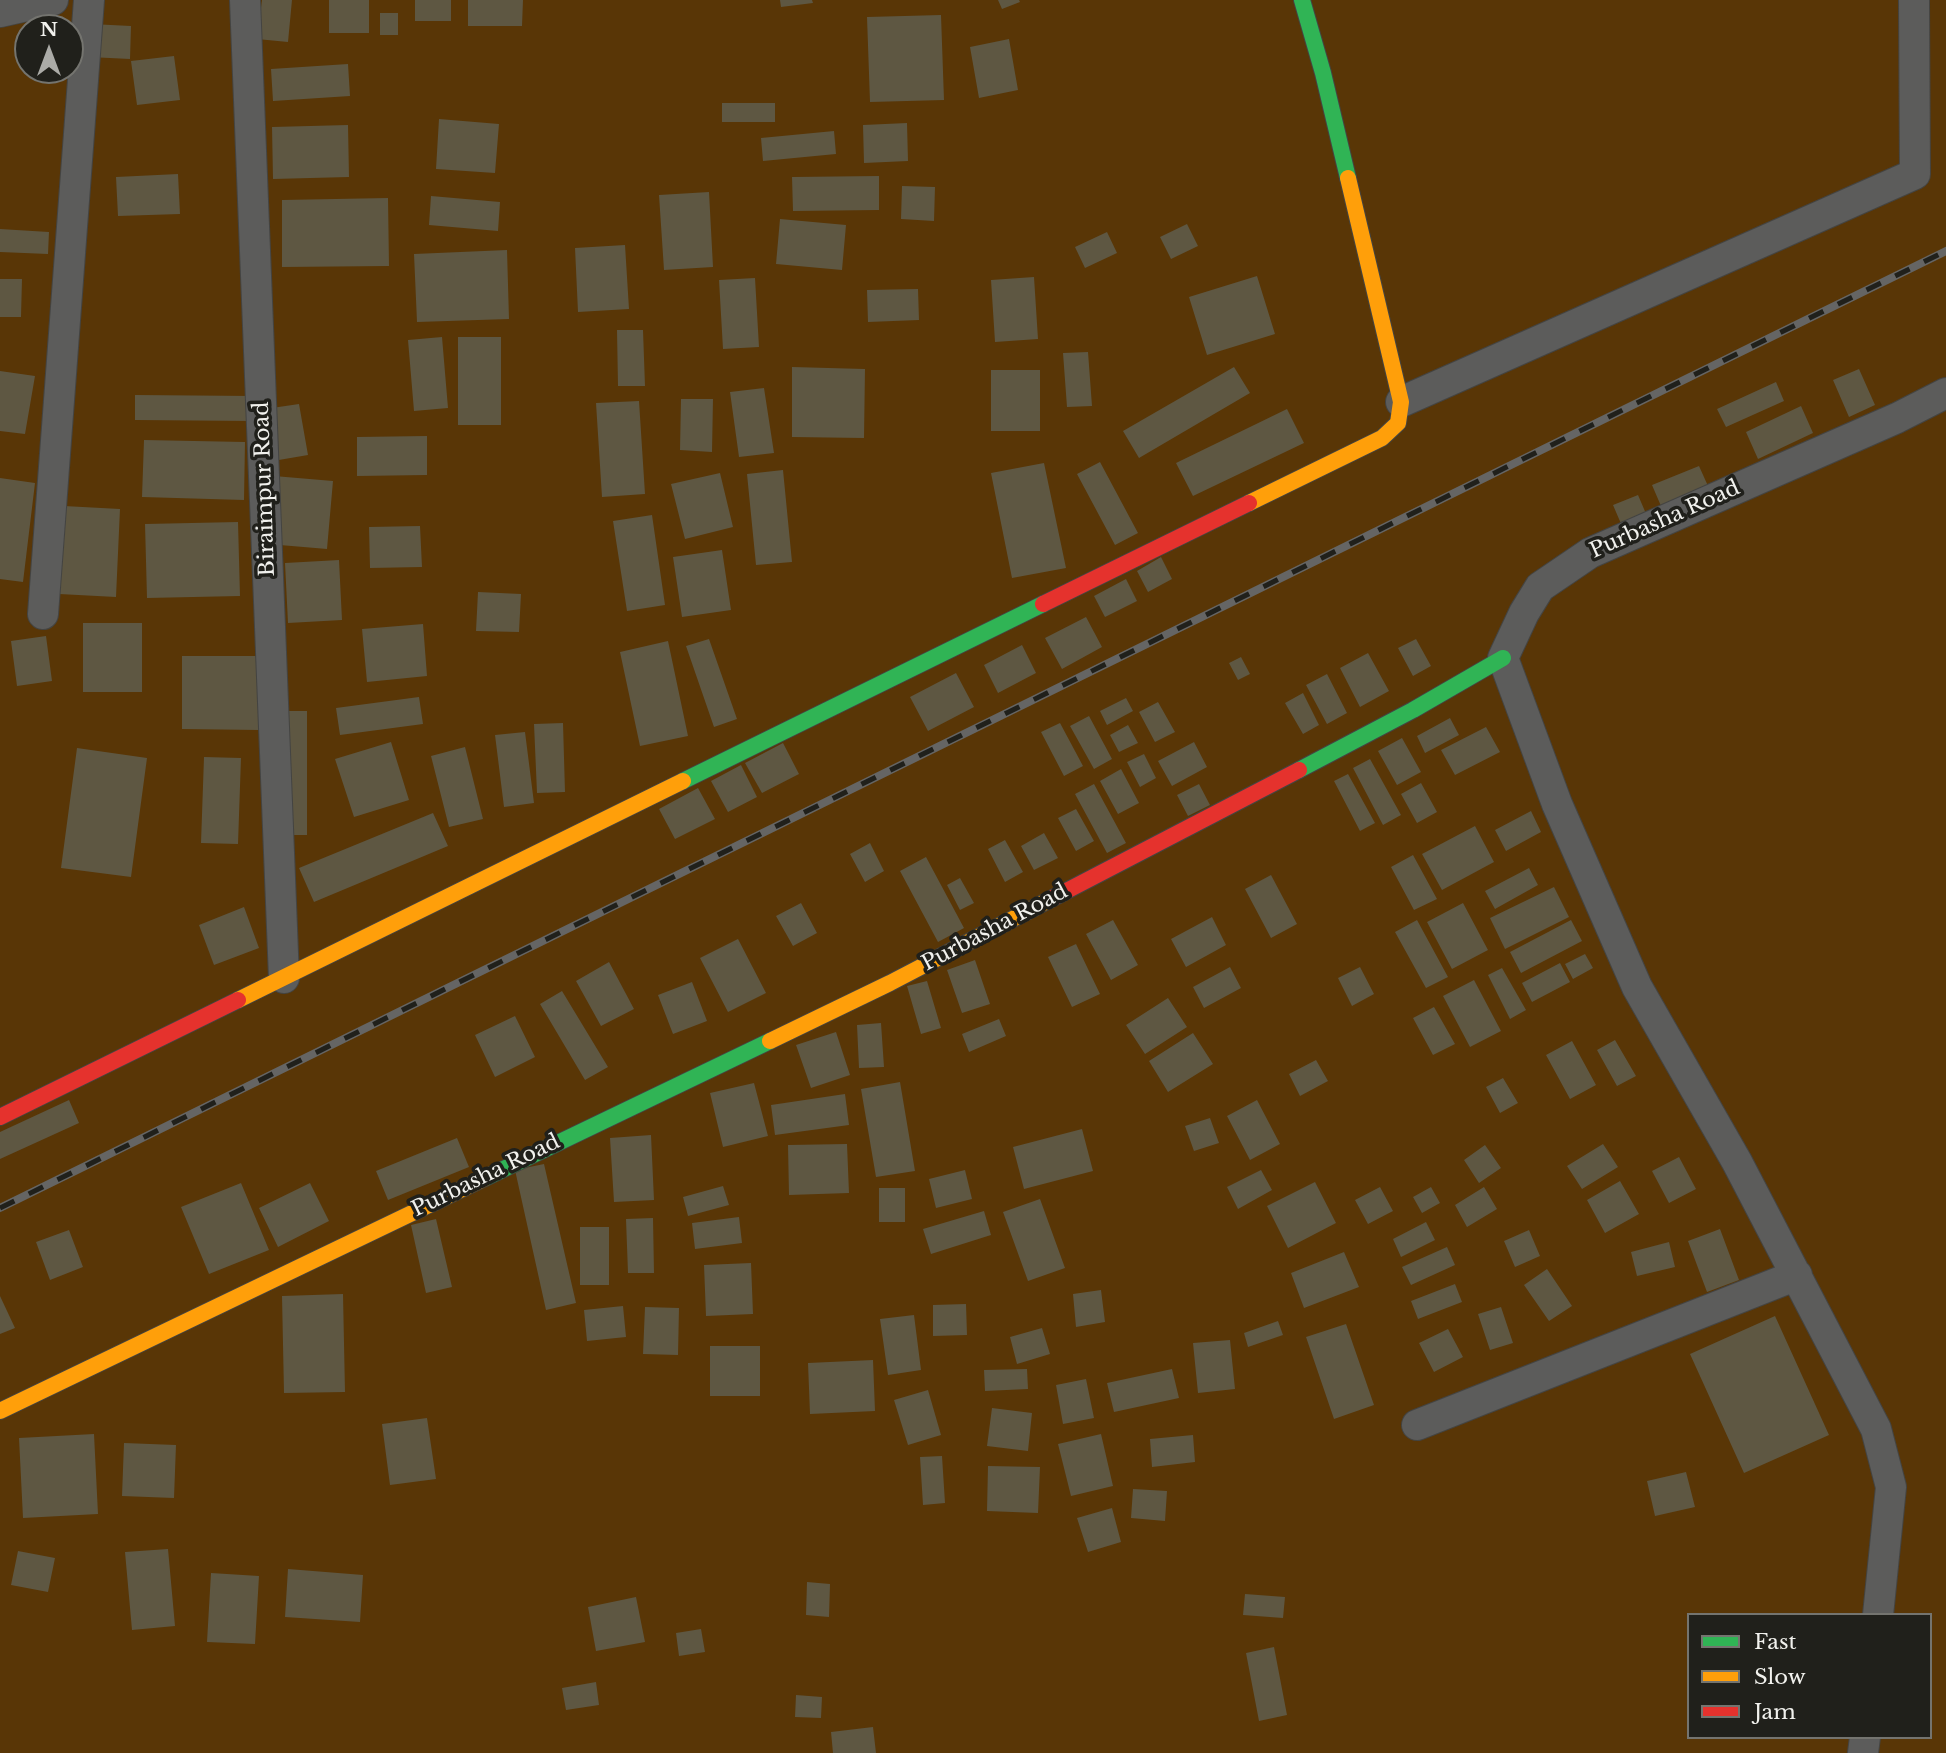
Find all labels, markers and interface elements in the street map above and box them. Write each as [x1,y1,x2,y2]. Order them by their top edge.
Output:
north arrow [14,14,84,84]
text: N [40,18,58,41]
street label: Biraimpur Road [249,401,281,577]
street label: Purbasha Road [1586,476,1744,564]
street label: Purbasha Road [918,879,1072,977]
street label: Purbasha Road [408,1129,564,1223]
legend [1687,1613,1932,1739]
text: Fast [1754,1629,1796,1655]
text: Slow [1754,1664,1806,1690]
text: Jam [1754,1699,1796,1725]

